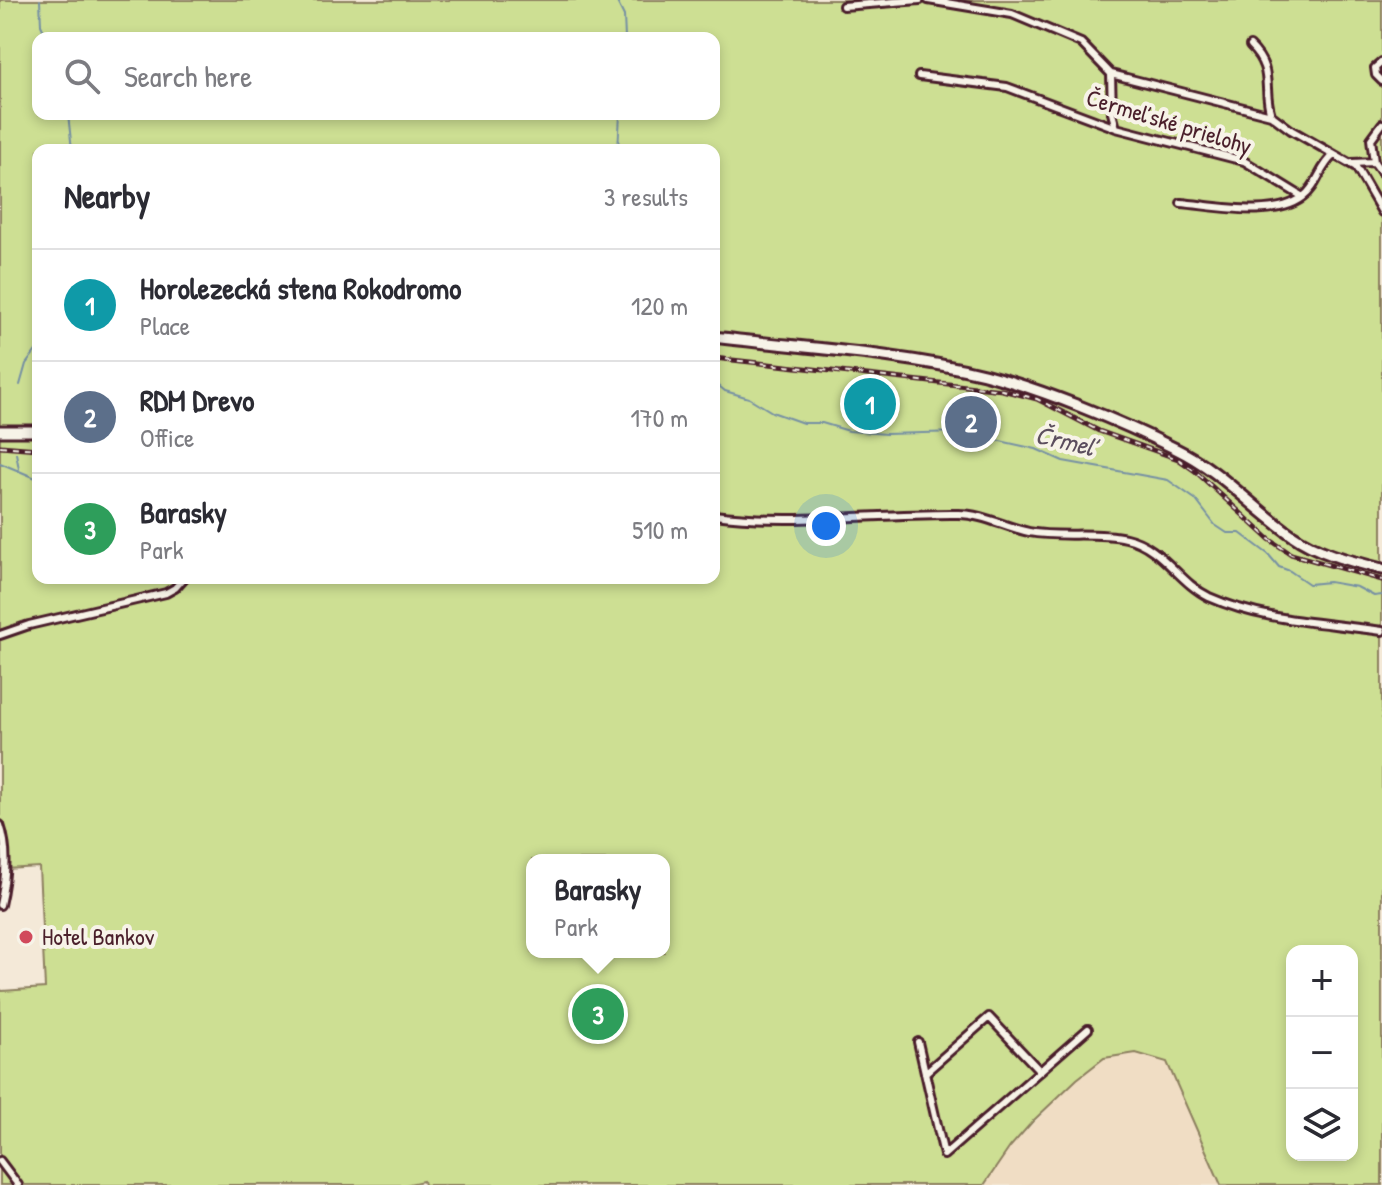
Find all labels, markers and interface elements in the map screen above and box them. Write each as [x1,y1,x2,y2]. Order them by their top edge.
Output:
search box [32,32,720,120]
icon: search [60,54,104,98]
text: Search here [124,56,252,96]
street label: Čermeľské prielohy [1083,81,1256,161]
text: Nearby [64,173,150,219]
text: 3 results [604,179,688,214]
text: Horolezecká stena Rokodromo [140,268,461,308]
text: 1 [85,288,95,323]
text: 120 m [631,288,688,323]
text: Place [140,308,190,343]
pin: 1 [844,374,896,434]
text: RDM Drevo [140,380,254,420]
pin: 2 [945,392,997,452]
text: 2 [84,400,96,435]
text: 170 m [630,400,688,435]
water label: Črmeľ [1032,417,1104,465]
text: Office [140,420,194,455]
text: Barasky [140,492,227,532]
your location [806,506,846,546]
text: 3 [84,512,96,547]
text: 510 m [632,512,688,547]
text: Park [140,532,184,567]
popup [526,854,670,958]
text: Barasky [555,869,641,909]
text: Park [555,909,598,944]
place label: Hotel Bankov [42,920,155,952]
marker: Hotel Bankov [17,928,35,946]
map controls [1286,945,1358,1161]
button: + [1286,945,1358,1017]
pin: 3 [572,984,624,1044]
button: − [1286,1017,1358,1089]
button: layers [1286,1089,1358,1161]

